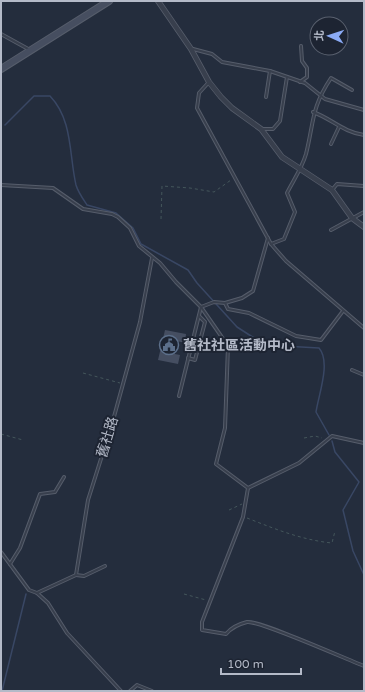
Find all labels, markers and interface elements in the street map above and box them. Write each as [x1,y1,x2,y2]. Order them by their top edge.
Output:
north arrow [309,16,349,56]
text: 北 [313,30,326,41]
public building icon: 舊社社區活動中心 [158,334,180,356]
place label: 舊社社區活動中心 [183,337,295,354]
street label: 舊社路 [93,415,122,460]
scale bar [221,650,301,676]
text: 100 m [227,657,264,671]

